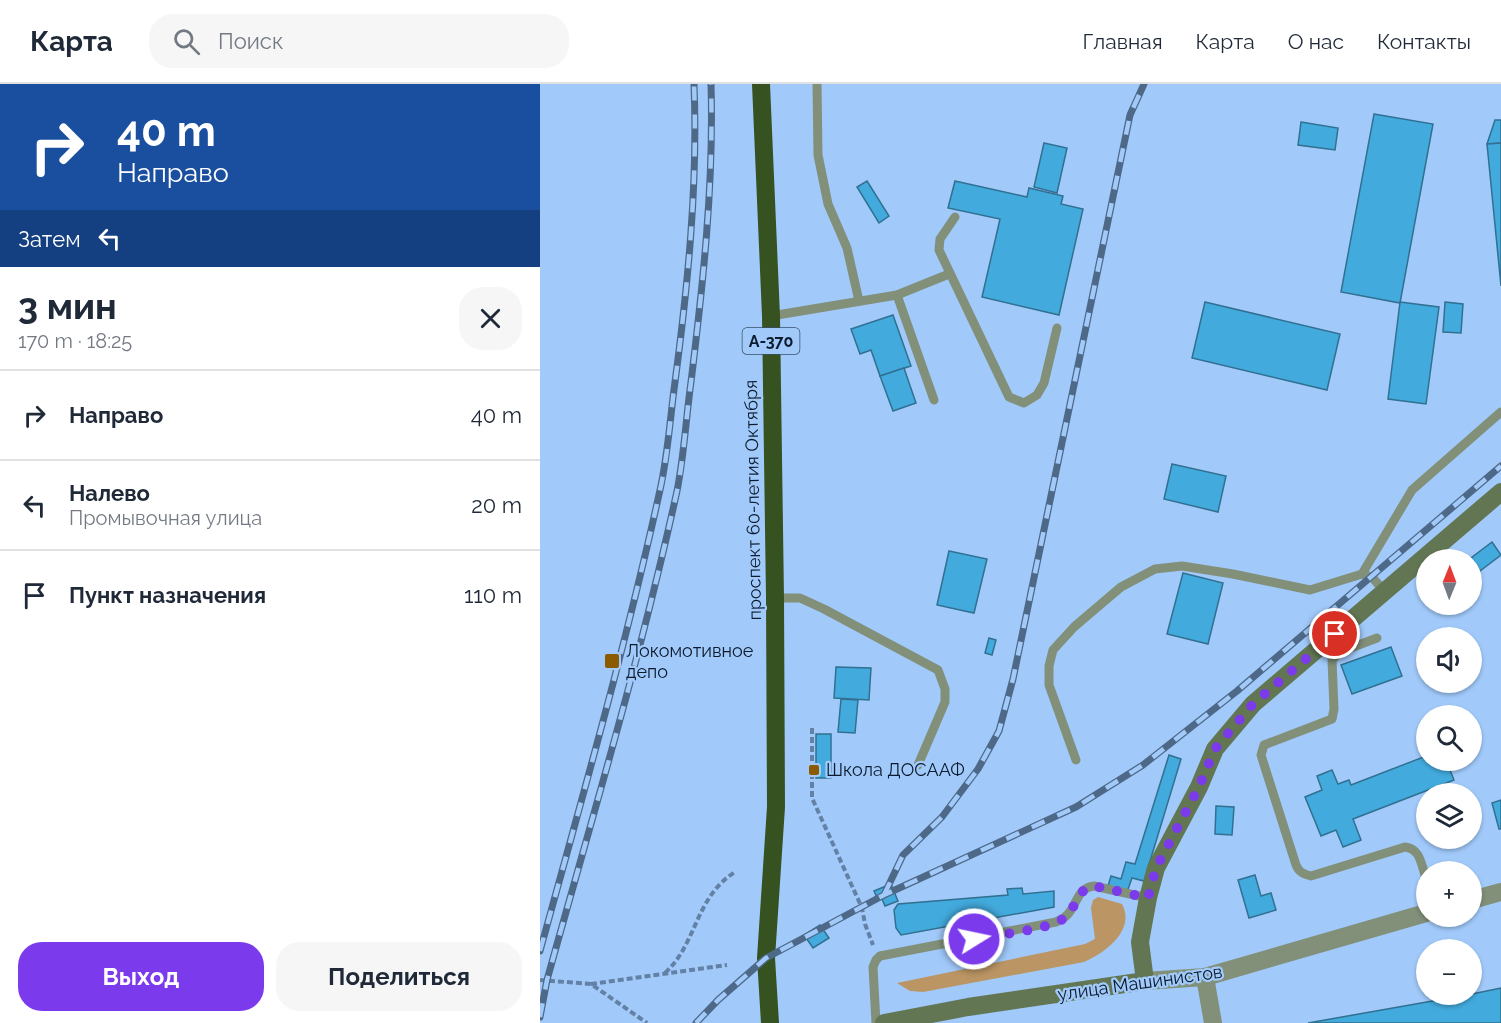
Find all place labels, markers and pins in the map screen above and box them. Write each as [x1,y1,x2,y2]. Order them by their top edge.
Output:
pin [1309,608,1360,659]
place label: Локомотивное депо [626,640,754,682]
marker: Локомотивное депо [603,652,621,670]
place label: Школа ДОСААФ [826,759,965,780]
marker: Школа ДОСААФ [807,763,821,777]

